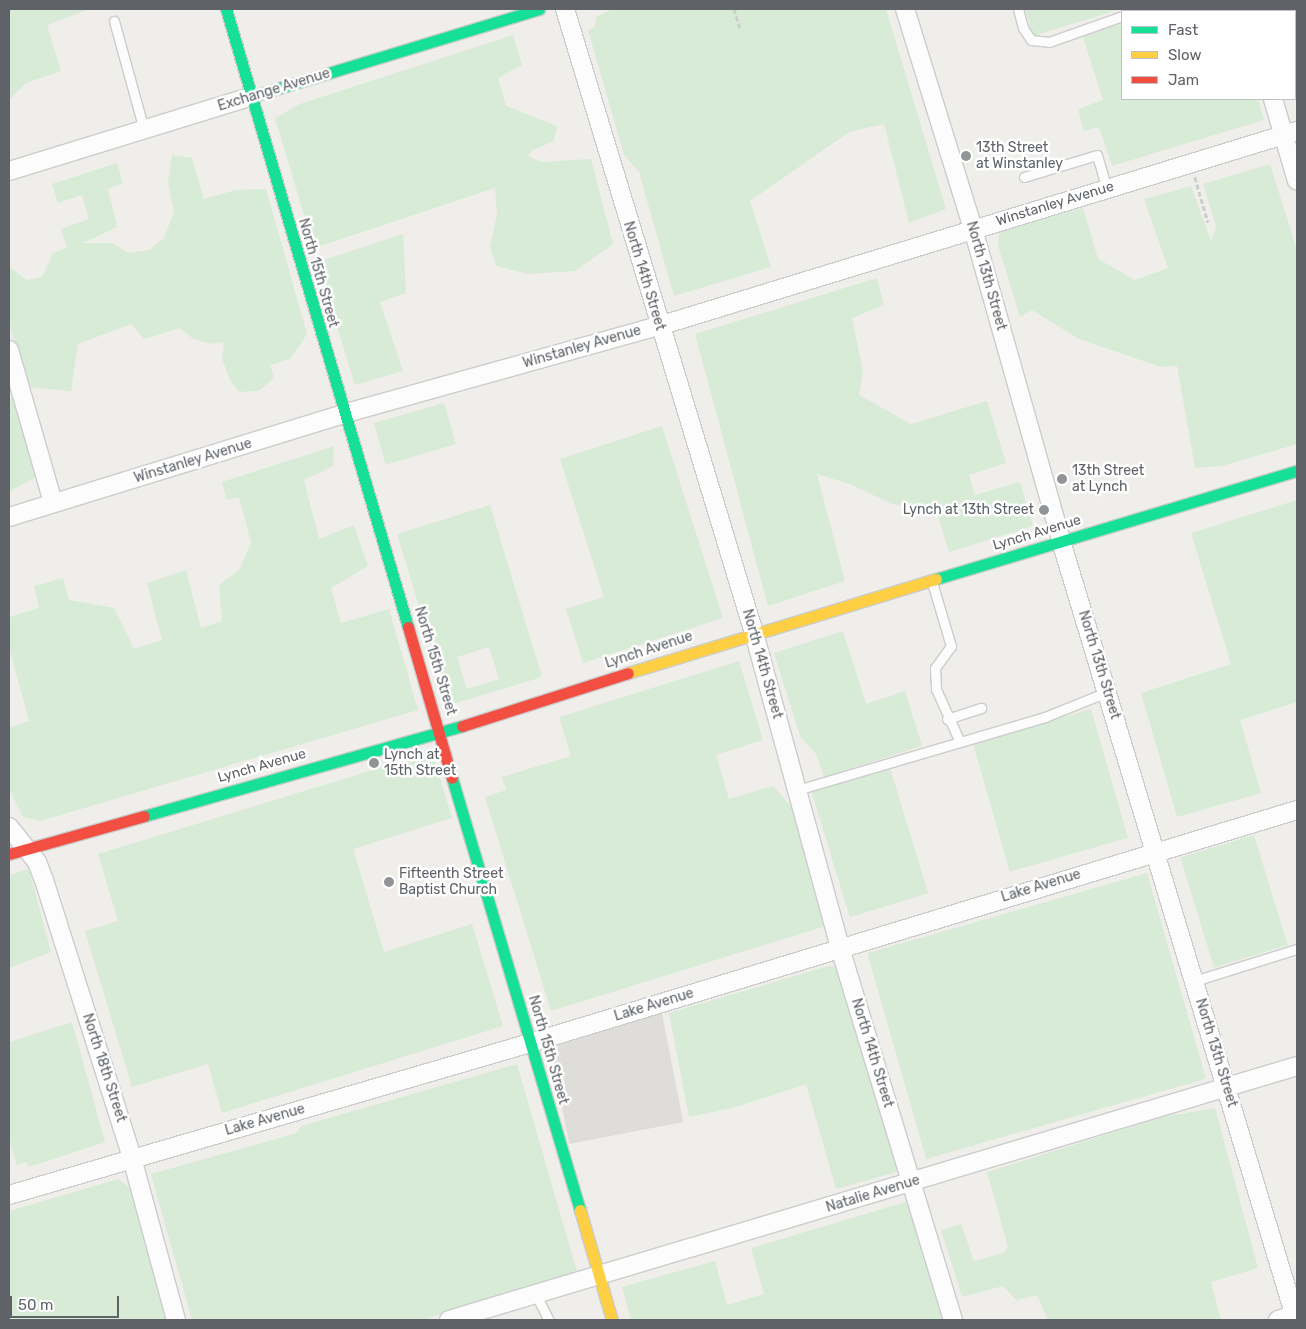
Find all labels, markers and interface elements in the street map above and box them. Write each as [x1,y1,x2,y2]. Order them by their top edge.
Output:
legend [1121,10,1296,100]
text: Fast [1168,21,1198,39]
text: Slow [1168,46,1201,64]
street label: Exchange Avenue [216,65,332,115]
text: Jam [1168,71,1199,89]
place label: 13th Street at Winstanley [976,140,1063,172]
marker: 13th Street at Winstanley [960,150,972,162]
street label: Winstanley Avenue [994,178,1116,230]
street label: North 15th Street [294,217,342,329]
street label: North 14th Street [619,219,669,333]
street label: North 13th Street [962,219,1010,333]
street label: Winstanley Avenue [521,322,643,372]
street label: Winstanley Avenue [132,435,254,487]
place label: 13th Street at Lynch [1072,463,1144,496]
marker: 13th Street at Lynch [1056,473,1068,485]
place label: Lynch at 13th Street [903,502,1034,518]
marker: Lynch at 13th Street [1038,504,1050,516]
street label: Lynch Avenue [991,512,1083,554]
street label: North 15th Street [410,605,460,717]
street label: North 14th Street [738,607,786,721]
street label: North 13th Street [1074,609,1124,721]
street label: Lynch Avenue [603,628,695,672]
street label: Lynch Avenue [216,745,308,787]
place label: Lynch at 15th Street [384,747,456,780]
marker: Lynch at 15th Street [368,757,380,769]
place label: Fifteenth Street Baptist Church [399,866,503,899]
street label: Lake Avenue [999,866,1083,906]
marker: Fifteenth Street Baptist Church [383,876,395,888]
street label: Lake Avenue [612,985,696,1025]
street label: North 15th Street [524,994,572,1106]
street label: North 14th Street [847,996,897,1110]
street label: North 13th Street [1191,997,1241,1109]
street label: North 18th Street [79,1012,129,1124]
street label: Lake Avenue [223,1101,307,1139]
street label: Natalie Avenue [824,1172,922,1216]
scale bar [12,1286,121,1318]
text: 50 m [18,1296,53,1314]

